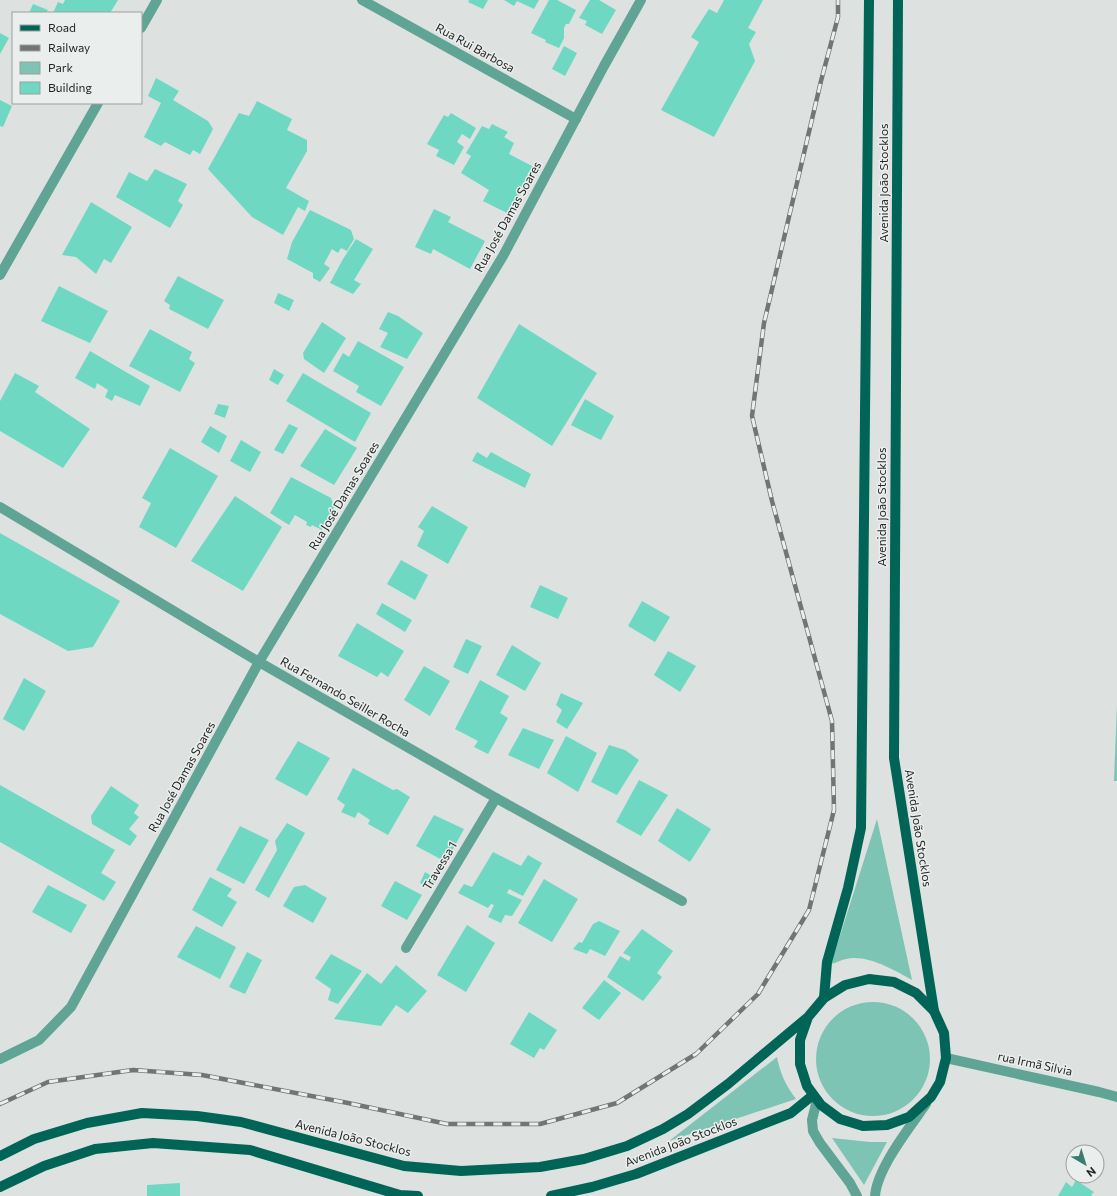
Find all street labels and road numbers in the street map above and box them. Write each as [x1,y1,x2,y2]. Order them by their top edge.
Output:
street label: Rua Rui Barbosa [434,20,517,75]
street label: Avenida João Stocklos [876,124,891,242]
street label: Rua José Damas Soares [471,159,544,275]
street label: Rua José Damas Soares [305,439,382,553]
street label: Avenida João Stocklos [874,448,889,566]
street label: Rua Fernando Seiller Rocha [278,653,413,739]
street label: Rua José Damas Soares [145,719,218,835]
street label: Avenida João Stocklos [902,768,935,888]
street label: Travessa 1 [419,839,459,892]
street label: rua Irmã Silvia [997,1048,1074,1078]
street label: Avenida João Stocklos [623,1113,739,1170]
street label: Avenida João Stocklos [294,1116,413,1159]

